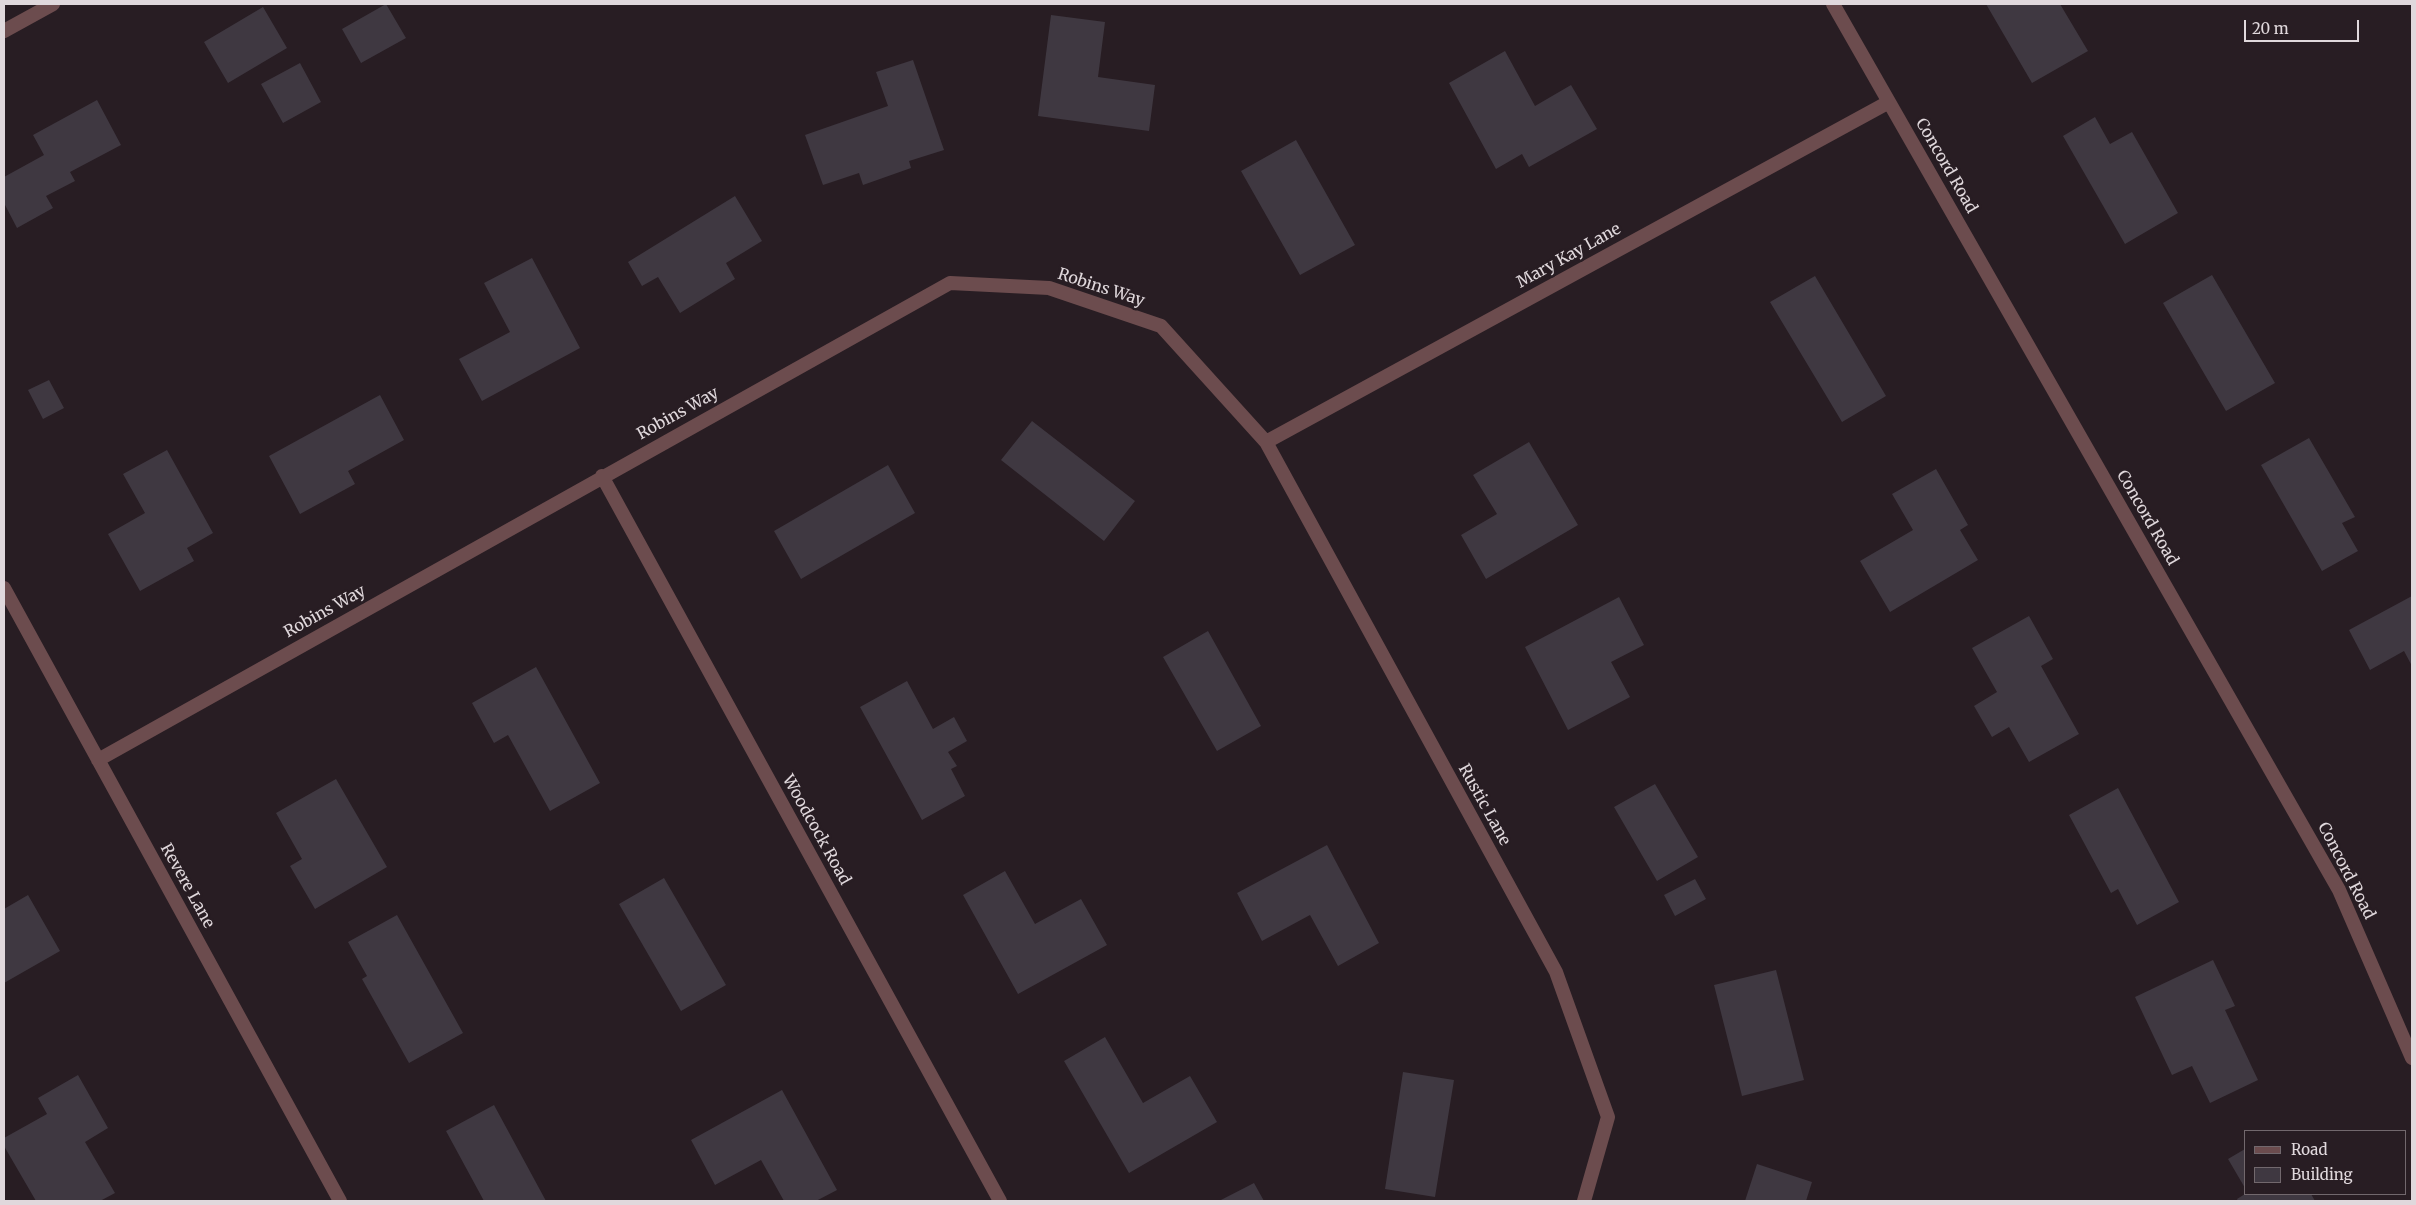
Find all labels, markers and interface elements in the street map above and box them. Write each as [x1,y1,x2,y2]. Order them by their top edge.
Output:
scale bar [2246,10,2361,42]
text: 20 m [2252,19,2289,38]
street label: Concord Road [1911,115,1981,217]
street label: Mary Kay Lane [1514,220,1624,292]
street label: Robins Way [1055,265,1147,311]
street label: Robins Way [634,384,722,444]
street label: Concord Road [2112,467,2182,569]
street label: Robins Way [281,582,369,642]
street label: Rustic Lane [1454,761,1514,849]
street label: Woodcock Road [778,772,854,888]
street label: Concord Road [2313,819,2379,923]
street label: Revere Lane [156,840,218,932]
legend [2244,1130,2406,1195]
text: Road [2291,1140,2327,1159]
text: Building [2291,1165,2353,1184]

